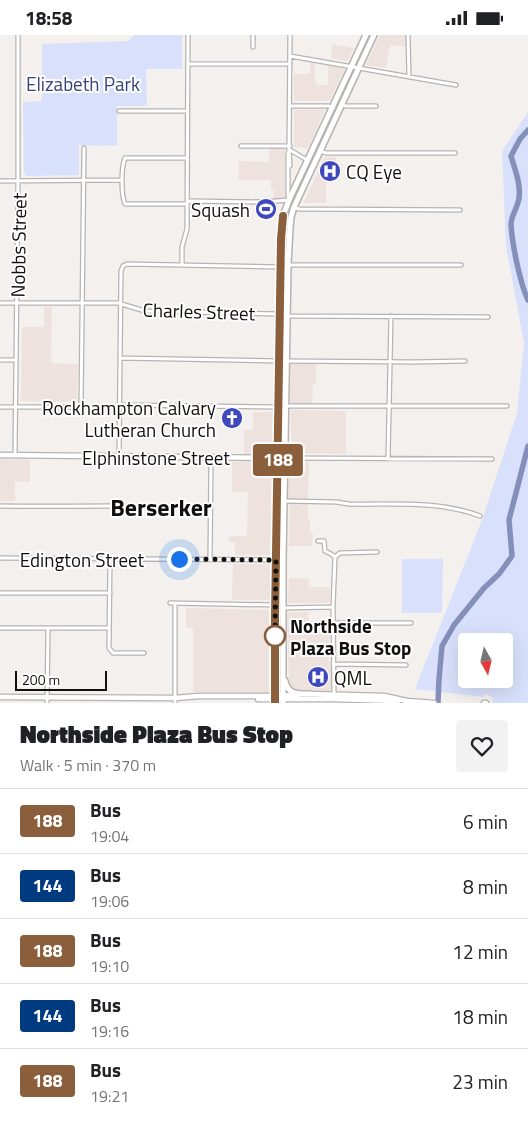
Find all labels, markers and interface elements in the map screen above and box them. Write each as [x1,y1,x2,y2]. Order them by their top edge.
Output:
text: 18:58 [25,3,72,32]
park label: Elizabeth Park [26,69,140,98]
place label: CQ Eye [346,157,402,186]
hospital icon: CQ Eye [318,159,342,183]
street label: Nobbs Street [3,192,33,298]
place label: Squash [191,195,250,224]
sports icon: Squash [254,197,278,221]
street label: Charles Street [142,295,256,327]
place label: Rockhampton Calvary Lutheran Church [42,393,216,444]
church icon: Rockhampton Calvary Lutheran Church [220,406,244,430]
street label: Elphinstone Street [82,443,230,472]
line badge: 188 [249,444,307,476]
text: 188 [263,446,293,473]
district label: Berserker [110,489,212,525]
street label: Edington Street [20,545,145,574]
your location [167,547,192,572]
place label: Northside Plaza Bus Stop [290,611,411,662]
marker: Northside Plaza Bus Stop [264,625,286,647]
north arrow [458,633,512,687]
map controls [458,633,513,688]
place label: QML [334,663,372,692]
hospital icon: QML [306,665,330,689]
scale bar [15,668,108,691]
text: 200 m [22,669,60,690]
text: Northside Plaza Bus Stop [20,716,293,752]
button: heart [456,720,508,772]
text: Walk · 5 min · 370 m [20,753,156,777]
text: Bus [90,795,121,824]
text: 188 [32,807,63,834]
text: 6 min [463,807,508,836]
text: 19:04 [90,824,129,848]
text: Bus [90,860,121,889]
text: 144 [32,872,63,899]
text: 8 min [463,872,508,901]
text: 19:06 [90,889,129,913]
text: Bus [90,925,121,954]
text: 188 [32,937,63,964]
text: 12 min [452,937,508,966]
text: 19:10 [90,954,129,978]
text: Bus [90,990,121,1019]
text: 144 [32,1002,63,1029]
text: 18 min [452,1002,508,1031]
text: 19:16 [90,1019,129,1043]
text: Bus [90,1055,121,1084]
text: 188 [32,1067,63,1094]
text: 23 min [452,1067,508,1096]
text: 19:21 [90,1084,129,1108]

